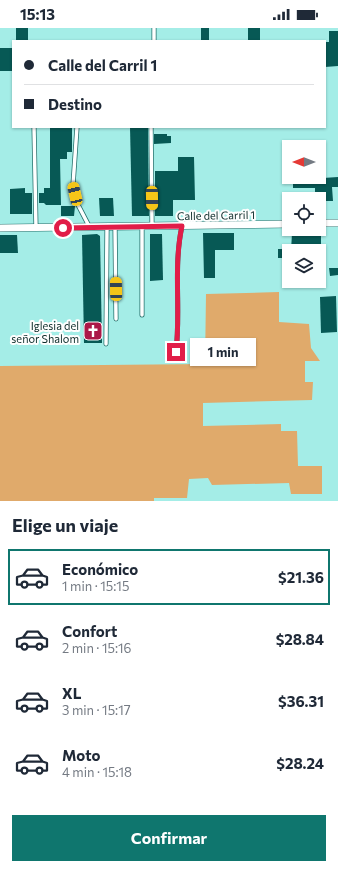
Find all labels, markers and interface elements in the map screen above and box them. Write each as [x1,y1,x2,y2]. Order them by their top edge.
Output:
text: 15:13 [20,5,55,23]
text: Calle del Carril 1 [48,56,157,74]
text: Destino [48,95,102,113]
north arrow [282,140,326,184]
map controls [282,140,326,288]
car [66,181,84,207]
car [146,186,158,210]
button: locate [282,192,326,236]
street label: Calle del Carril 1 [177,208,255,222]
route start [54,219,72,237]
button: layers [282,244,326,288]
car [110,277,122,301]
place label: Iglesia del señor Shalom [11,319,79,345]
church icon: Iglesia del señor Shalom [82,320,104,342]
callout: 1 min [190,338,256,366]
route end [167,343,185,361]
text: 1 min [208,344,238,360]
text: Elige un viaje [12,514,118,536]
icon: car [14,559,50,595]
text: Económico [62,560,138,578]
text: $21.36 [278,568,324,586]
text: 1 min · 15:15 [62,578,129,594]
icon: car [14,621,50,657]
text: Confort [62,622,117,640]
text: $28.84 [276,630,324,648]
text: 2 min · 15:16 [62,640,131,656]
icon: car [14,683,50,719]
text: XL [62,684,81,702]
text: $36.31 [278,692,324,710]
text: 3 min · 15:17 [62,702,131,718]
icon: car [14,745,50,781]
text: Moto [62,746,101,764]
text: $28.24 [276,754,324,772]
text: 4 min · 15:18 [62,764,132,780]
button: Confirmar [12,815,326,861]

